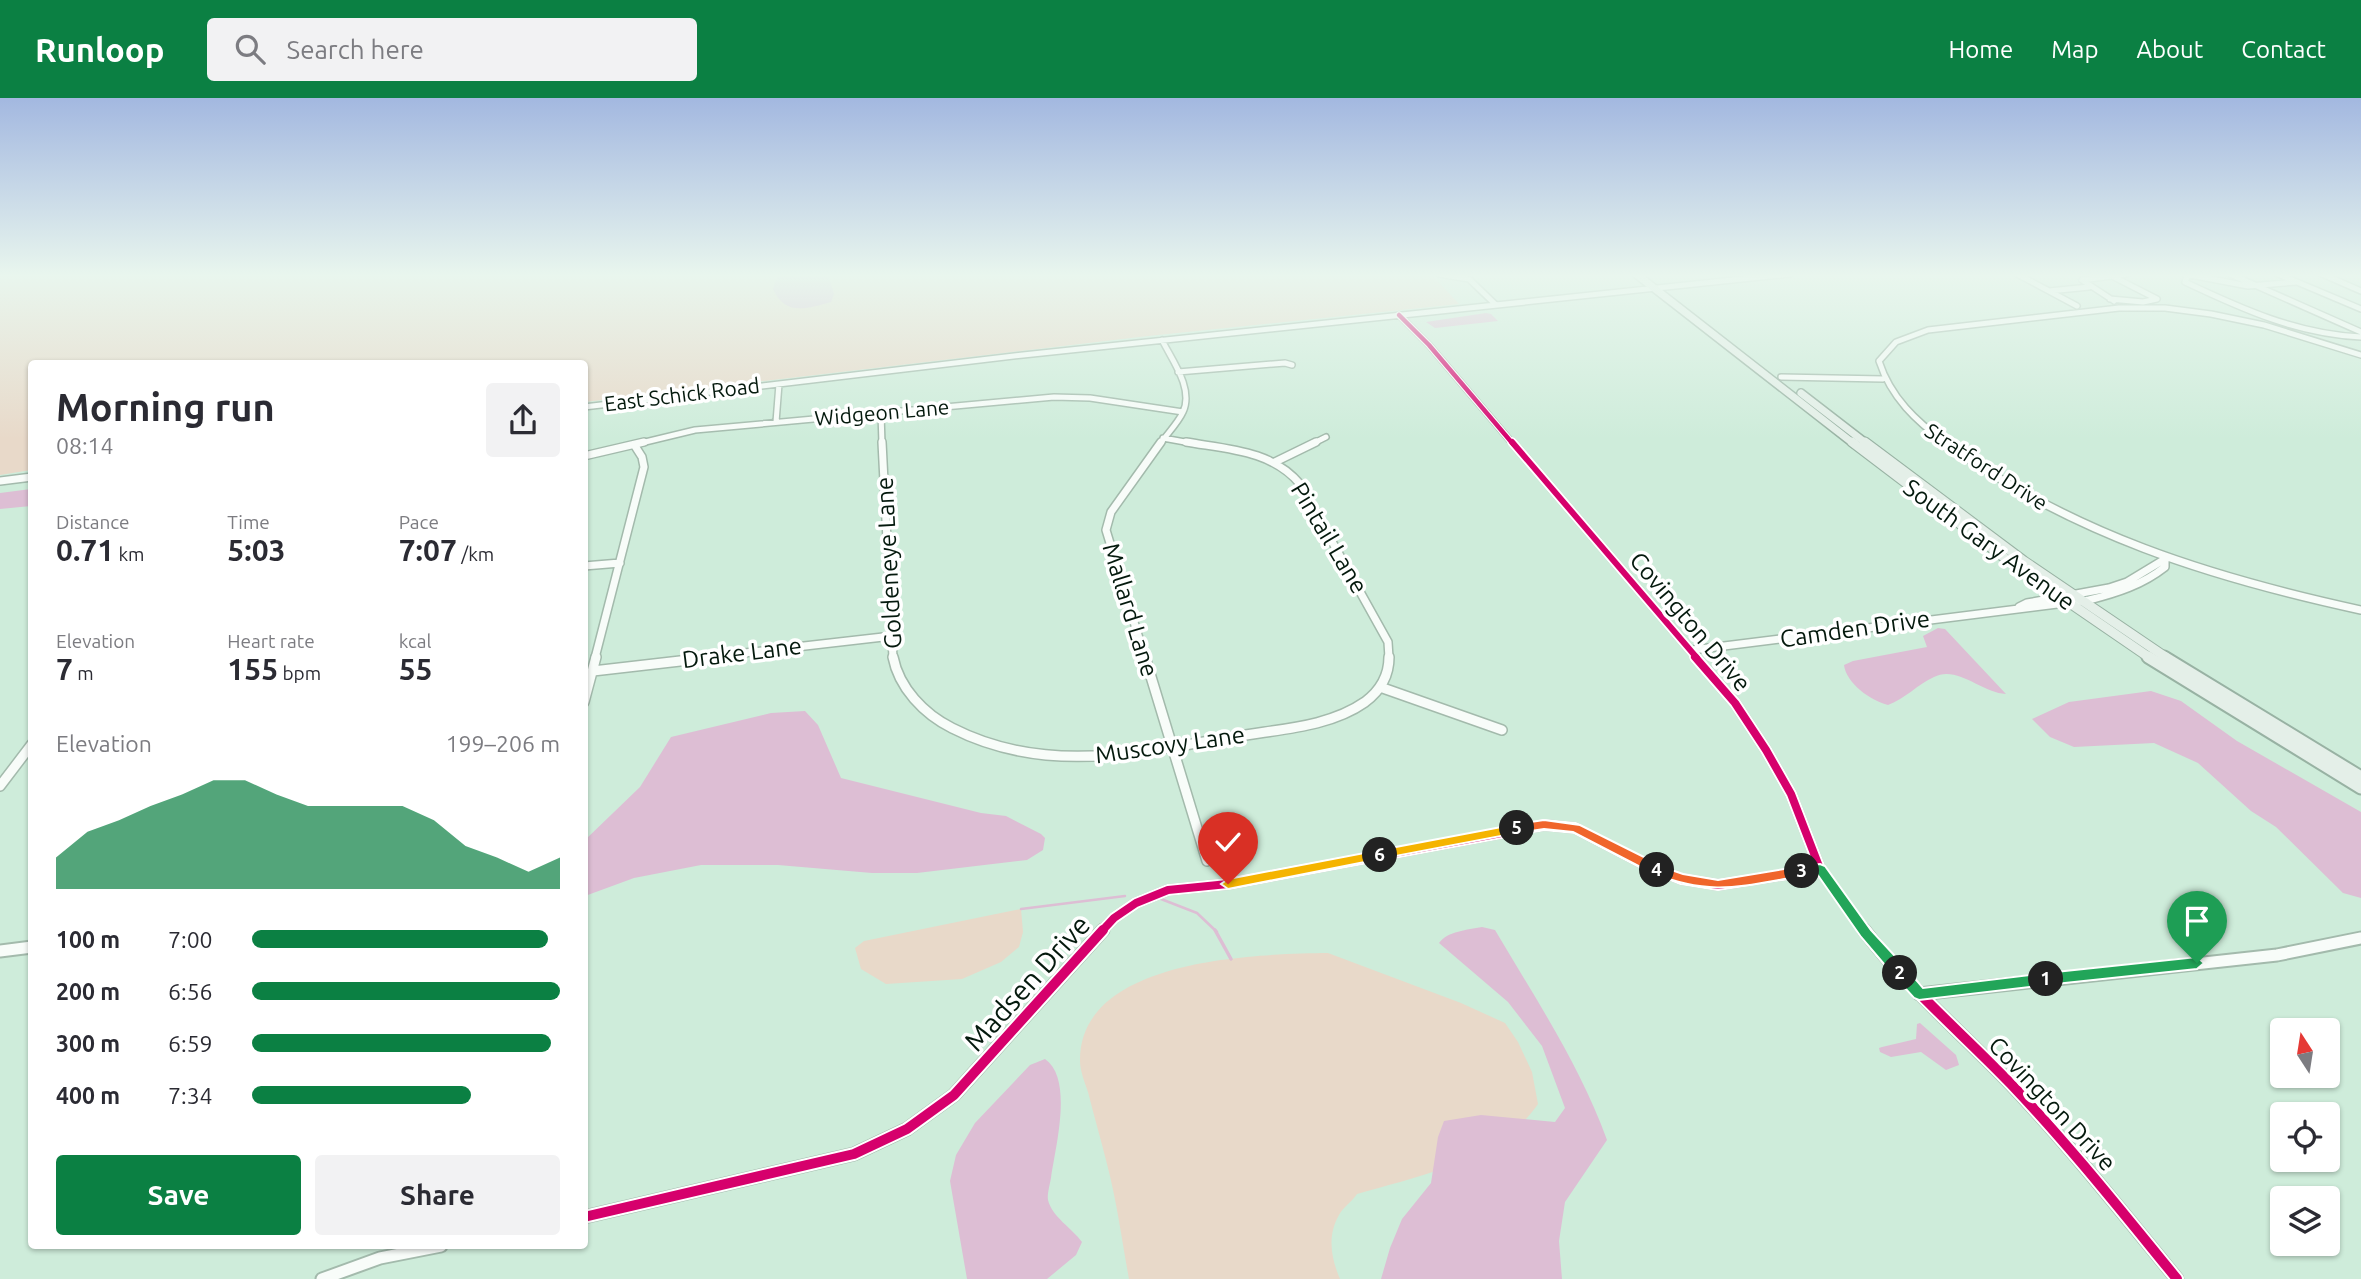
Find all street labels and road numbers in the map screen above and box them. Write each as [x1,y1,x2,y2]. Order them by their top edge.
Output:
street label: East Schick Road [603,373,761,415]
street label: Widgeon Lane [814,394,950,430]
street label: Stratford Drive [1921,418,2052,515]
street label: South Gary Avenue [1899,473,2080,616]
street label: Goldeneye Lane [871,476,906,650]
street label: Pintail Lane [1286,477,1373,598]
street label: Mallard Lane [1097,540,1164,680]
street label: Covington Drive [1624,547,1756,697]
street label: Camden Drive [1778,605,1932,652]
street label: Drake Lane [681,632,803,673]
street label: Muscovy Lane [1093,721,1246,768]
street label: Madsen Drive [958,909,1095,1057]
street label: Covington Drive [1983,1031,2121,1176]

